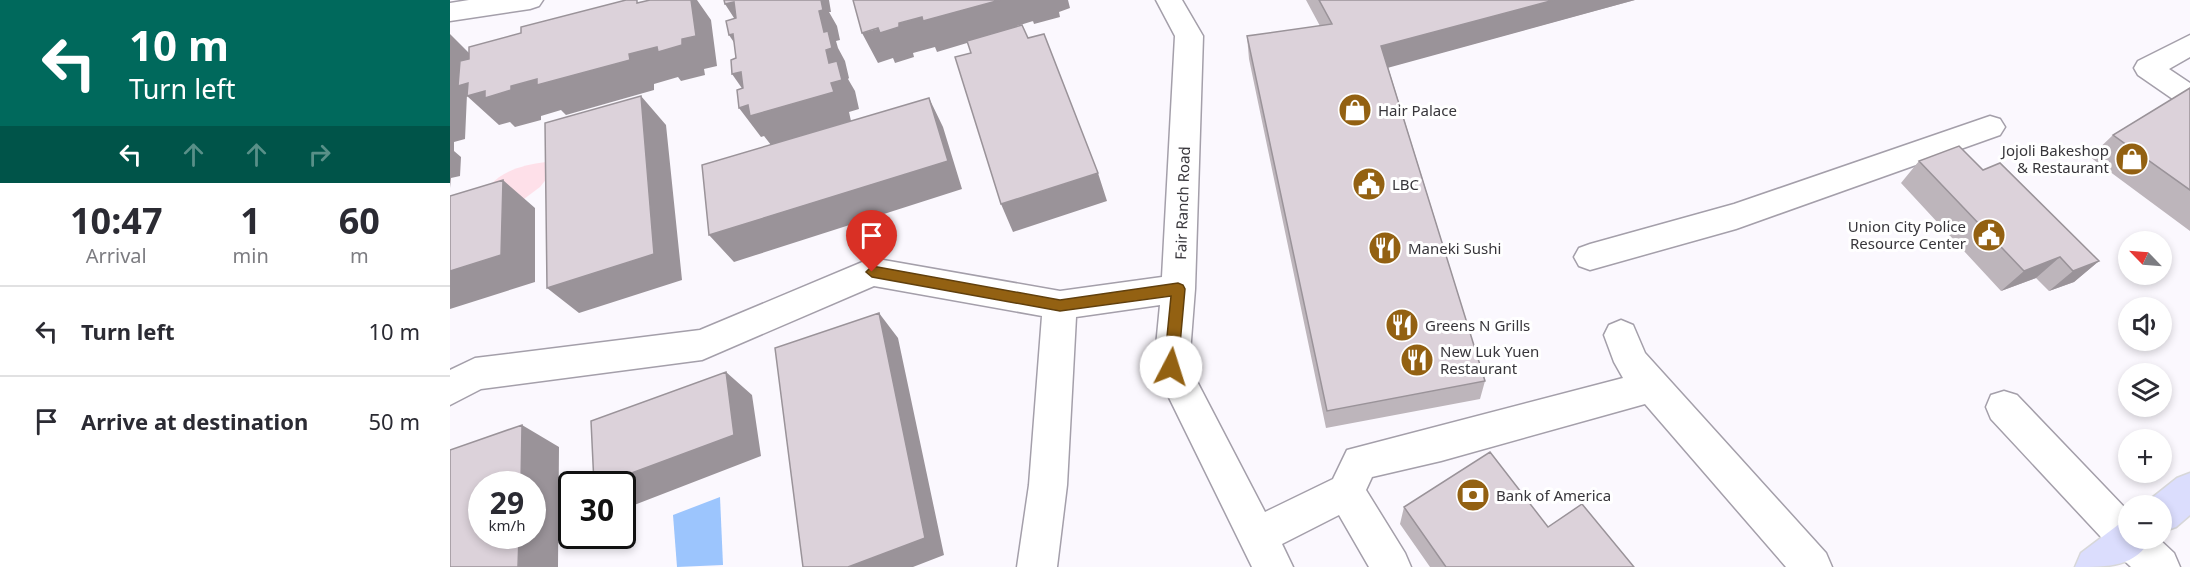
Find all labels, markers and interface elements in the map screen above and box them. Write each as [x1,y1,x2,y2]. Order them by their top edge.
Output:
text: 10 m [129,16,229,73]
icon: left [30,24,108,102]
text: Turn left [129,70,235,107]
shop icon: Hair Palace [1337,92,1373,128]
place label: Hair Palace [1378,100,1457,120]
icon: left [114,138,147,171]
icon: ahead [177,138,210,171]
icon: ahead [240,138,273,171]
icon: right [303,138,336,171]
place label: Jojoli Bakeshop & Restaurant [2000,140,2110,177]
shop icon: Jojoli Bakeshop & Restaurant [2114,141,2150,177]
street label: Fair Ranch Road [1170,146,1194,260]
public building icon: LBC [1351,166,1387,202]
place label: LBC [1392,174,1420,194]
text: 10:47 [70,196,163,245]
text: 1 [240,196,261,245]
text: 60 [339,196,380,245]
pin [846,210,897,272]
place label: Union City Police Resource Center [1848,216,1966,253]
public building icon: Union City Police Resource Center [1971,217,2007,253]
icon: arrive [855,219,888,252]
restaurant icon: Maneki Sushi [1367,230,1403,266]
north arrow [2118,231,2172,285]
map controls [2118,231,2172,549]
place label: Maneki Sushi [1408,238,1501,258]
text: Arrival [86,242,147,269]
text: min [233,242,269,269]
text: m [350,242,369,269]
button: sound [2118,297,2172,351]
restaurant icon: Greens N Grills [1384,307,1420,343]
icon: left [30,315,63,348]
place label: Greens N Grills [1425,315,1530,335]
text: Turn left [81,316,175,346]
text: 10 m [369,316,420,346]
position arrow [1139,335,1203,399]
place label: New Luk Yuen Restaurant [1440,341,1539,378]
restaurant icon: New Luk Yuen Restaurant [1399,342,1435,378]
button: layers [2118,363,2172,417]
icon: arrive [30,405,63,438]
text: Arrive at destination [81,406,308,436]
text: 50 m [369,406,420,436]
button: + [2118,429,2172,483]
speed limit sign: 30 [558,471,636,549]
bank icon: Bank of America [1455,477,1491,513]
text: 29 [490,482,524,523]
place label: Bank of America [1496,485,1611,505]
button: − [2118,495,2172,549]
text: km/h [489,515,525,535]

